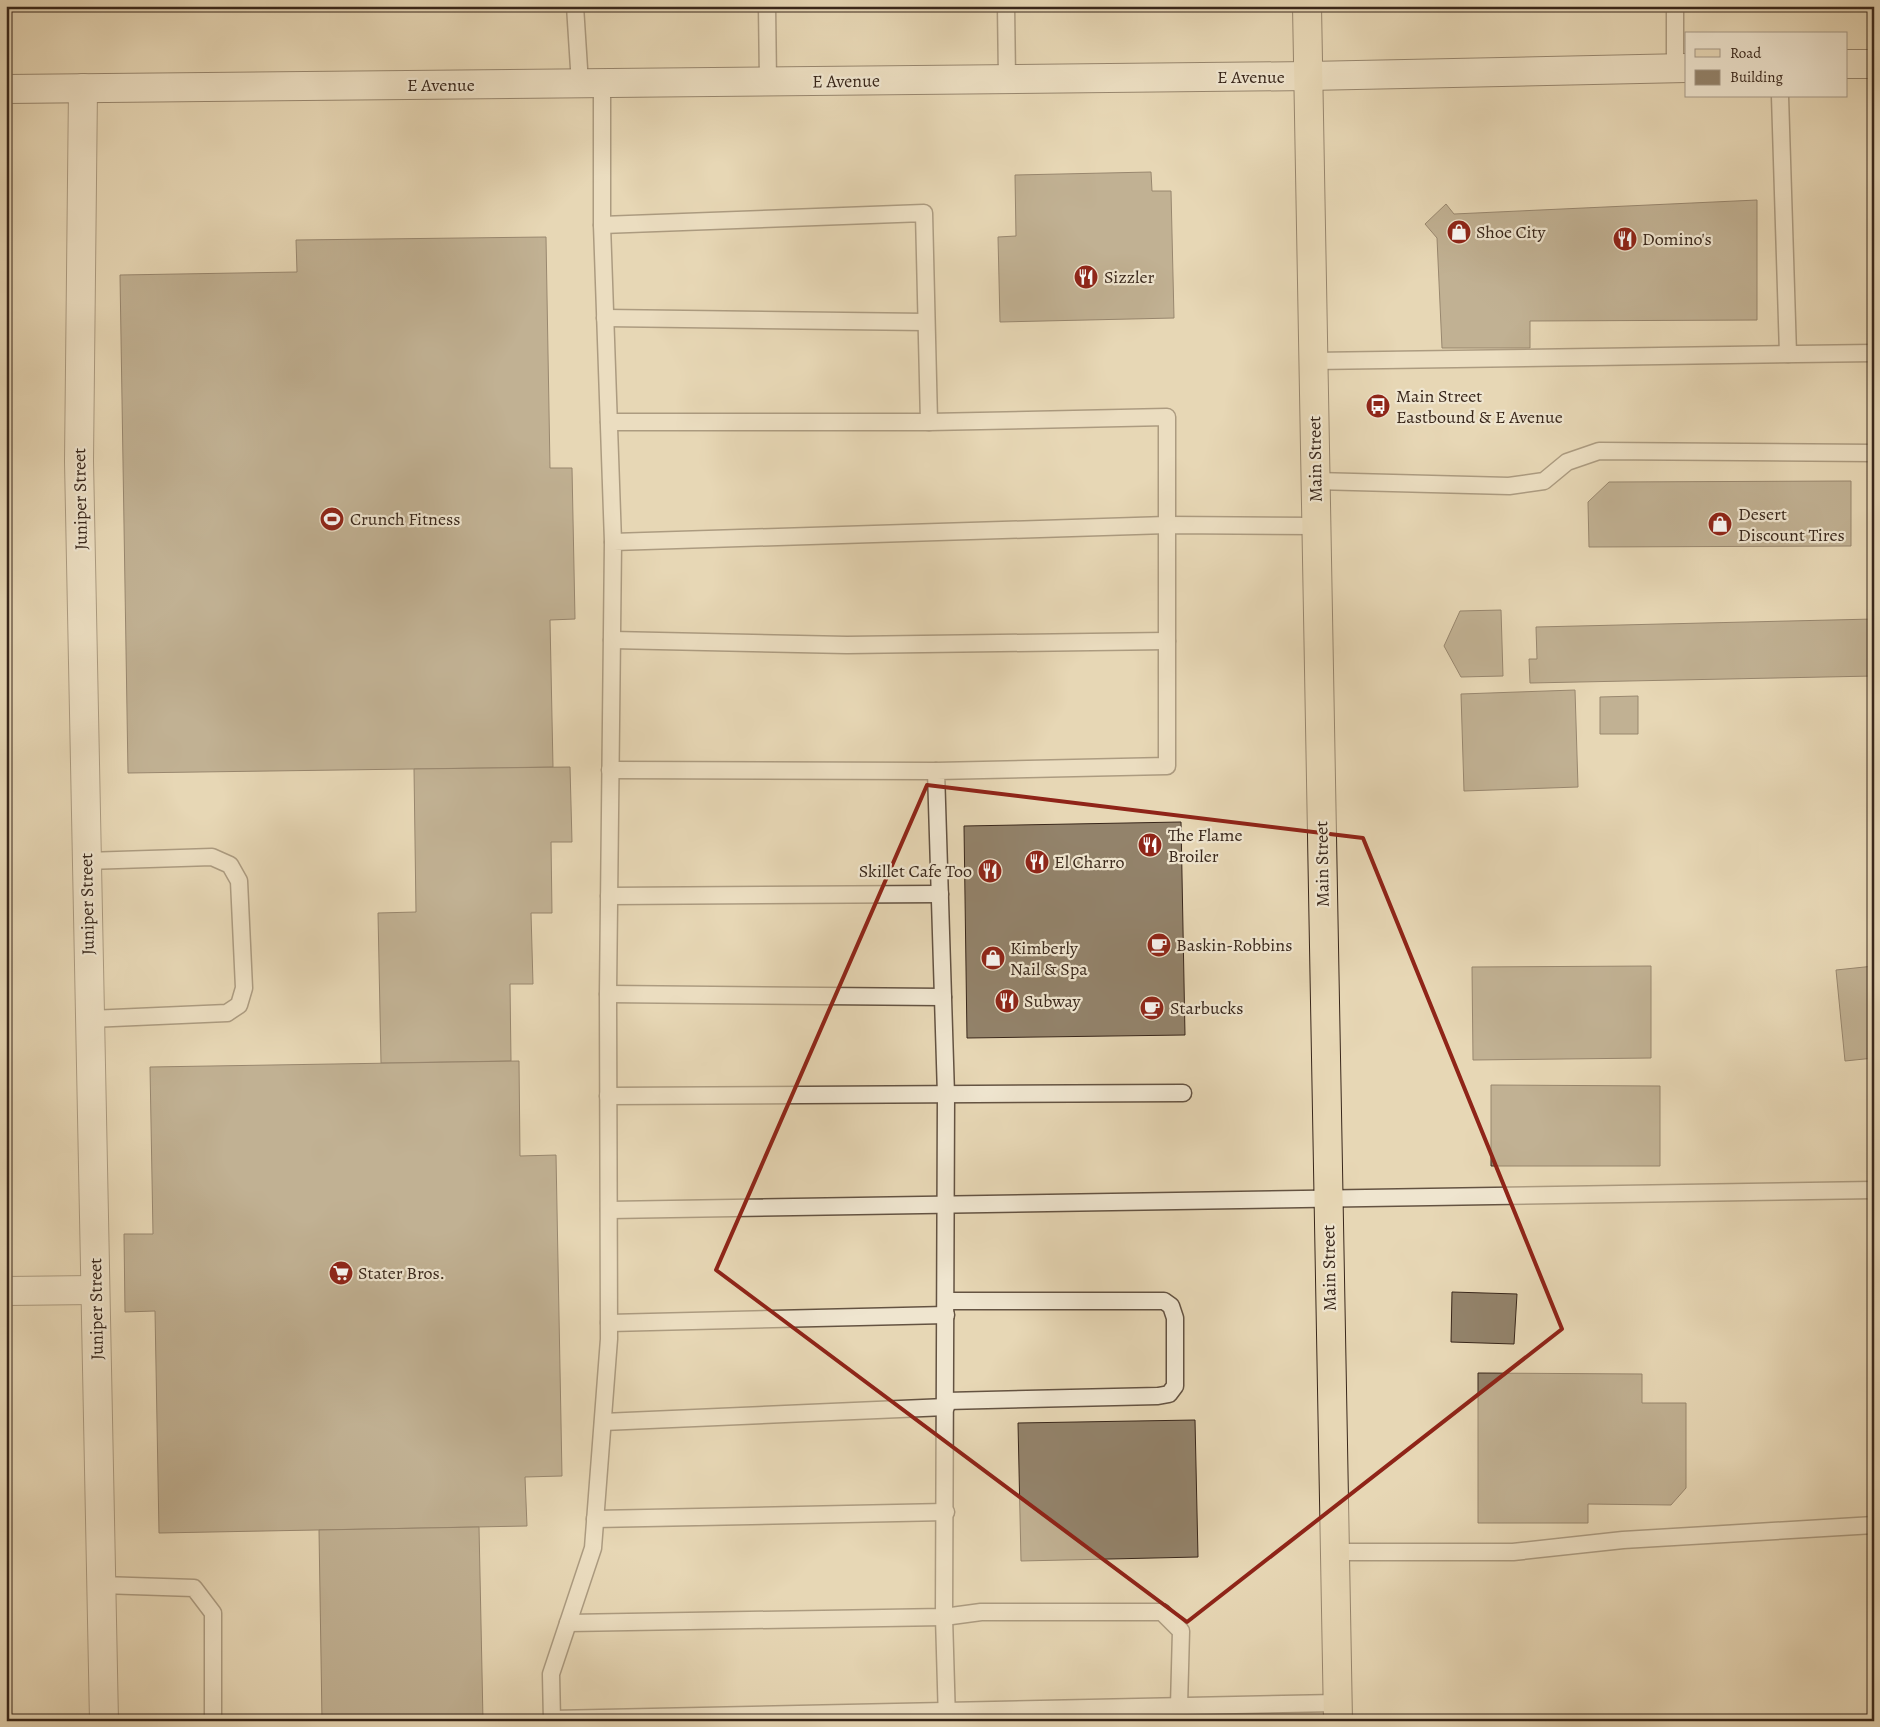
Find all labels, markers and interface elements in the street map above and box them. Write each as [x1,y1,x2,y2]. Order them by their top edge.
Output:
legend [1685,32,1848,98]
text: Road [1730,43,1762,63]
street label: E Avenue [1217,65,1285,89]
text: Building [1730,67,1783,87]
street label: E Avenue [812,68,880,94]
street label: E Avenue [407,73,475,97]
shop icon: Shoe City [1446,219,1472,245]
place label: Shoe City [1476,220,1546,244]
restaurant icon: Domino's [1612,226,1638,252]
place label: Domino's [1642,227,1712,251]
restaurant icon: Sizzler [1073,264,1099,290]
place label: Sizzler [1104,265,1154,289]
place label: Main Street Eastbound & E Avenue [1396,384,1563,429]
bus stop icon: Main Street Eastbound & E Avenue [1365,393,1391,419]
street label: Main Street [1302,416,1328,502]
street label: Juniper Street [67,448,93,550]
place label: Desert Discount Tires [1738,502,1845,547]
sports icon: Crunch Fitness [319,506,345,532]
place label: Crunch Fitness [350,507,460,531]
shop icon: Desert Discount Tires [1707,511,1733,537]
street label: Main Street [1309,821,1335,907]
place label: The Flame Broiler [1168,823,1242,868]
restaurant icon: The Flame Broiler [1137,832,1163,858]
restaurant icon: El Charro [1024,849,1050,875]
place label: El Charro [1054,850,1124,874]
street label: Juniper Street [74,853,100,955]
restaurant icon: Skillet Cafe Too [977,858,1003,884]
place label: Skillet Cafe Too [859,859,972,883]
cafe icon: Baskin-Robbins [1146,932,1172,958]
place label: Baskin-Robbins [1176,933,1292,957]
place label: Kimberly Nail & Spa [1010,936,1088,981]
shop icon: Kimberly Nail & Spa [980,945,1006,971]
restaurant icon: Subway [994,988,1020,1014]
place label: Subway [1024,989,1082,1013]
cafe icon: Starbucks [1139,995,1165,1021]
place label: Starbucks [1170,996,1243,1020]
street label: Main Street [1316,1225,1342,1311]
street label: Juniper Street [83,1258,109,1360]
supermarket icon: Stater Bros. [328,1260,354,1286]
place label: Stater Bros. [358,1261,445,1285]

